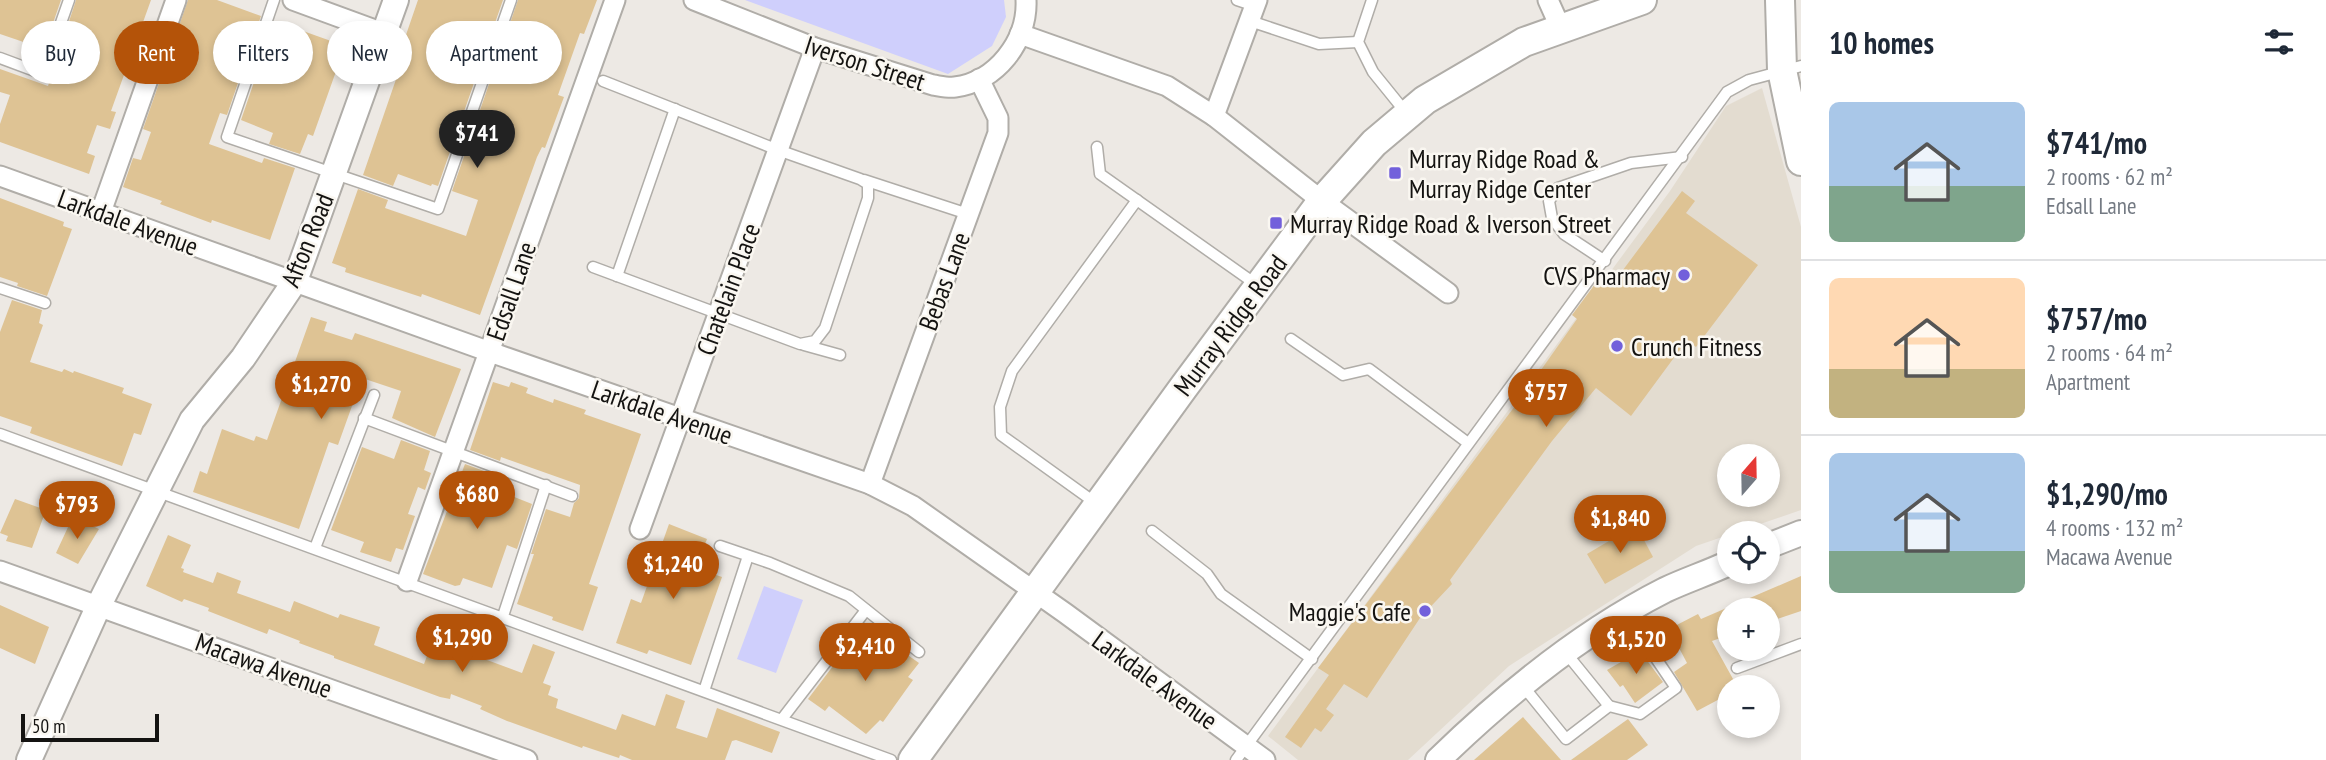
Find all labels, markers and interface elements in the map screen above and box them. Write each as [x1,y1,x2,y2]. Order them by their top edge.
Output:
chip: Buy [21,21,100,84]
chip: Rent [114,21,199,84]
chip: Filters [213,21,313,84]
chip: New [327,21,412,84]
chip: Apartment [426,21,562,84]
text: 10 homes [1829,23,1934,62]
icon: filters [2260,23,2298,61]
street label: Iverson Street [801,28,929,98]
pin: $741 [436,110,518,170]
text: $741 [455,118,499,147]
text: $741/mo [2046,123,2147,162]
icon: home [1885,130,1969,214]
place label: Murray Ridge Road & Murray Ridge Center [1409,142,1600,205]
text: 2 rooms · 62 m² [2046,162,2173,191]
marker: Murray Ridge Road & Murray Ridge Center [1387,165,1403,181]
street label: Larkdale Avenue [53,181,203,263]
street label: Afton Road [273,188,341,292]
text: Edsall Lane [2046,191,2136,220]
place label: Murray Ridge Road & Iverson Street [1290,207,1611,240]
marker: Murray Ridge Road & Iverson Street [1268,215,1284,231]
street label: Chatelain Place [689,218,767,360]
street label: Bebas Lane [911,227,977,335]
street label: Edsall Lane [479,237,543,345]
street label: Murray Ridge Road [1166,248,1294,402]
place label: CVS Pharmacy [1543,259,1670,292]
marker: CVS Pharmacy [1676,267,1692,283]
text: $757/mo [2046,299,2147,338]
icon: home [1885,306,1969,390]
place label: Crunch Fitness [1631,330,1762,363]
marker: Crunch Fitness [1609,338,1625,354]
text: 2 rooms · 64 m² [2046,338,2173,367]
pin: $1,270 [264,362,378,421]
text: Apartment [2046,367,2130,396]
text: $1,270 [291,369,351,398]
pin: $757 [1505,370,1587,429]
street label: Larkdale Avenue [587,372,737,452]
text: $757 [1524,377,1568,406]
north arrow [1717,444,1780,508]
map controls [1717,444,1780,738]
pin: $680 [436,472,518,531]
text: $1,290/mo [2046,474,2168,513]
text: $680 [455,479,499,508]
icon: home [1885,481,1969,565]
pin: $793 [36,482,118,541]
text: $793 [55,489,99,518]
pin: $1,840 [1563,496,1677,555]
text: $1,840 [1590,503,1650,532]
text: 4 rooms · 132 m² [2046,513,2183,542]
button: locate [1717,521,1780,584]
pin: $1,240 [616,542,730,601]
text: Macawa Avenue [2046,542,2172,571]
text: $1,240 [643,549,703,578]
place label: Maggie's Cafe [1289,595,1411,628]
button: + [1717,598,1780,661]
marker: Maggie's Cafe [1417,603,1433,619]
pin: $1,290 [405,614,519,674]
pin: $1,520 [1579,616,1693,676]
text: $1,290 [432,622,492,651]
street label: Larkdale Avenue [1086,623,1224,737]
pin: $2,410 [808,624,922,683]
text: $1,520 [1606,624,1666,653]
street label: Macawa Avenue [191,625,337,705]
text: $2,410 [835,631,895,660]
button: − [1717,675,1780,738]
scale bar [21,711,159,743]
text: 50 m [32,714,66,738]

